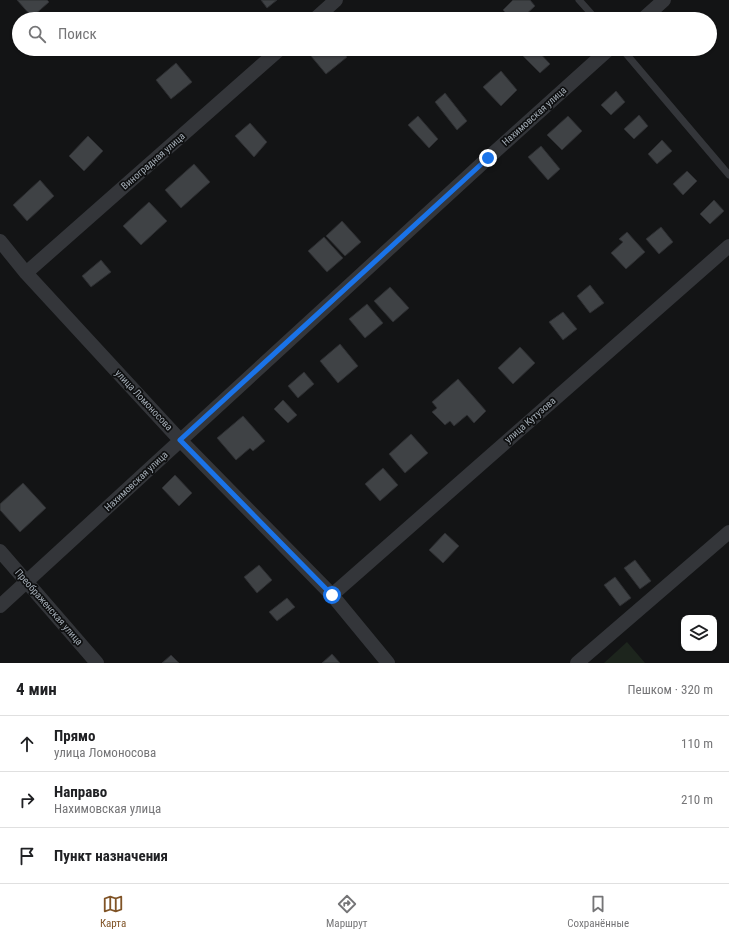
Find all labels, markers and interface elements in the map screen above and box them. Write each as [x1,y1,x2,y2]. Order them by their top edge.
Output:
search box [12,12,717,56]
icon: search [26,23,48,45]
text: Поиск [58,25,97,43]
street label: Нахимовская улица [500,84,568,148]
street label: Виноградная улица [119,130,187,192]
route end [479,149,497,167]
street label: улица Ломоносова [113,367,175,433]
street label: улица Кутузова [502,395,558,445]
street label: Нахимовская улица [102,449,170,513]
street label: Преображенская улица [13,567,85,647]
route start [323,586,341,604]
map controls [681,615,717,651]
button: layers [681,615,717,651]
text: 4 мин [16,679,57,699]
text: Пешком · 320 m [627,682,713,697]
text: Прямо [54,727,95,745]
icon: ahead [16,733,38,755]
text: 110 m [681,736,713,751]
text: улица Ломоносова [54,745,156,760]
text: Направо [54,783,107,801]
icon: right [16,789,38,811]
text: 210 m [681,792,713,807]
text: Нахимовская улица [54,801,161,816]
icon: arrive [16,845,38,867]
text: Пункт назначения [54,847,168,865]
tab: Карта [100,893,126,930]
tab: Маршрут [326,893,367,930]
tab: Сохранённые [567,893,629,930]

